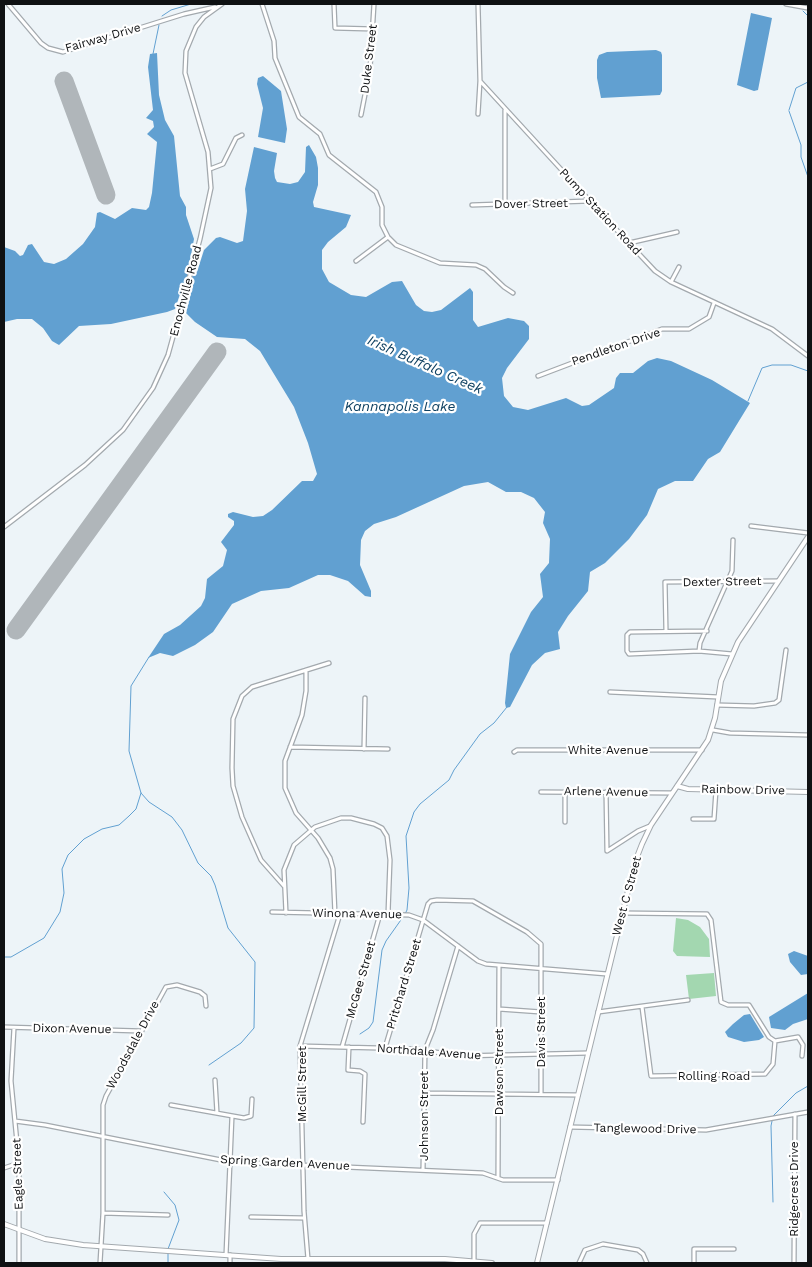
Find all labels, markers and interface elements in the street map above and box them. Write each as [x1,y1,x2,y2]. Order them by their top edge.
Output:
street label: Fairway Drive [63,20,143,56]
street label: Duke Street [358,23,380,95]
street label: Pump Station Road [556,166,644,258]
street label: Dover Street [494,196,568,212]
street label: Enochville Road [167,244,205,338]
street label: Pendleton Drive [570,325,662,369]
water label: Irish Buffalo Creek [365,332,485,398]
water label: Kannapolis Lake [345,399,455,415]
street label: Dexter Street [682,574,762,590]
street label: White Avenue [568,743,648,757]
street label: Rainbow Drive [701,782,785,798]
street label: Arlene Avenue [564,784,648,800]
street label: West C Street [609,855,645,937]
street label: Winona Avenue [312,906,402,922]
street label: Pritchard Street [383,937,425,1031]
street label: McGee Street [343,940,379,1020]
street label: Davis Street [534,996,548,1068]
street label: Woodsdale Drive [104,998,162,1092]
street label: Dixon Avenue [32,1021,112,1037]
street label: Dawson Street [492,1029,506,1115]
street label: Northdale Avenue [376,1041,482,1063]
street label: McGill Street [295,1046,309,1122]
street label: Rolling Road [678,1069,750,1083]
street label: Johnson Street [417,1071,431,1161]
street label: Tanglewood Drive [593,1121,697,1137]
street label: Eagle Street [10,1138,26,1210]
street label: Ridgecrest Drive [787,1141,801,1237]
street label: Spring Garden Avenue [220,1152,350,1174]

